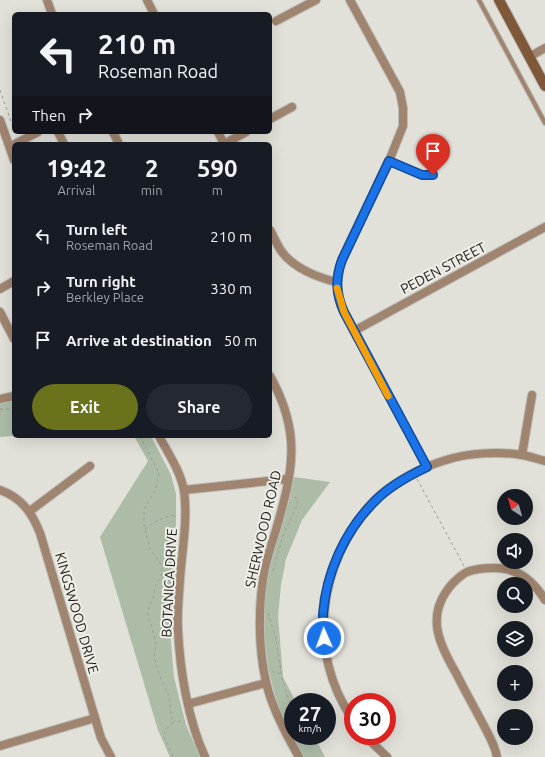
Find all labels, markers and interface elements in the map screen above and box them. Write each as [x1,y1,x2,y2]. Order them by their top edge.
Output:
icon: left [32,28,84,80]
text: 210 m [98,28,176,59]
text: Roseman Road [98,61,218,81]
icon: right [74,104,96,126]
text: Then [32,107,66,124]
pin [416,134,450,175]
icon: arrive [422,140,444,162]
text: 19:42 [46,155,106,182]
text: 2 [145,155,158,182]
text: 590 [197,155,238,182]
text: Arrival [57,183,95,197]
text: min [141,183,163,197]
text: m [212,183,223,197]
text: Turn left [66,221,127,238]
icon: left [32,225,54,247]
text: 210 m [210,228,252,245]
text: Roseman Road [66,238,153,252]
street label: PEDEN STREET [398,239,489,297]
text: Turn right [66,273,136,290]
icon: right [32,277,54,299]
text: 330 m [210,280,252,297]
text: Berkley Place [66,290,144,304]
icon: arrive [32,329,54,351]
text: Arrive at destination [66,332,212,349]
text: 50 m [224,332,257,349]
button: Exit [32,384,138,430]
button: Share [146,384,252,430]
street label: SHERWOOD ROAD [242,469,284,589]
north arrow [497,489,533,525]
map controls [497,489,533,745]
street label: BOTANICA DRIVE [158,528,180,638]
button: sound [497,533,533,569]
street label: KINGSWOOD DRIVE [52,551,102,676]
button: search [497,577,533,613]
position arrow [303,617,345,659]
button: layers [497,621,533,657]
button: + [497,665,533,701]
speed limit sign: 30 [344,693,396,745]
text: 27 [299,702,321,725]
button: − [497,709,533,745]
text: km/h [298,723,322,734]

